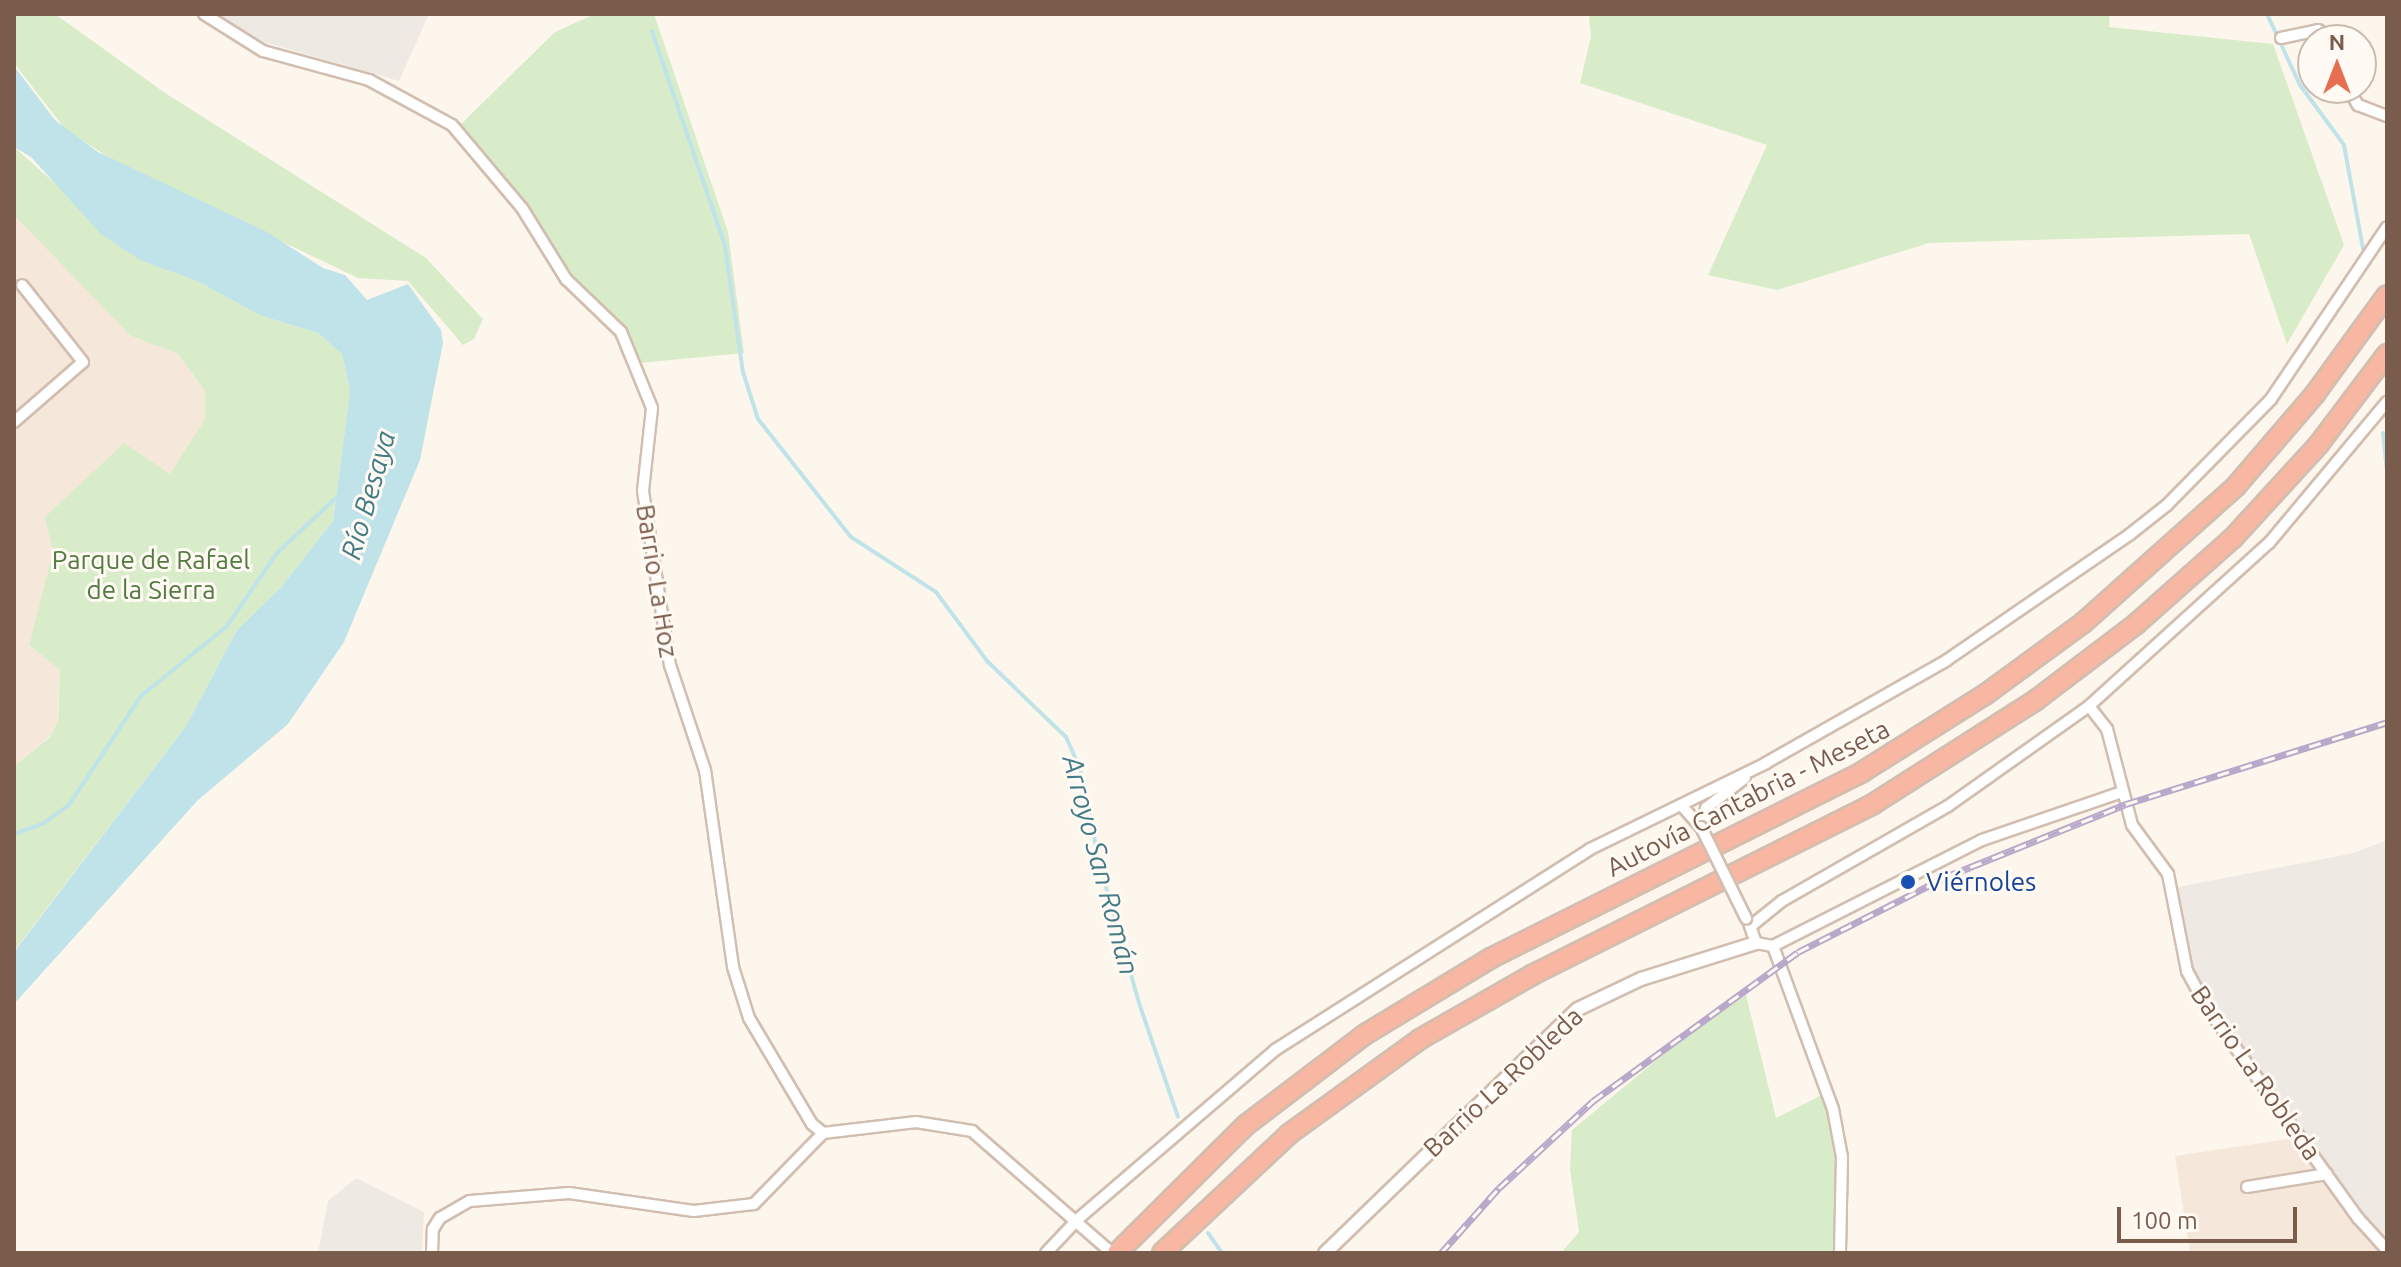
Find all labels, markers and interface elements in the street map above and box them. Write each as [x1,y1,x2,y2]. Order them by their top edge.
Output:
north arrow [2297,24,2377,104]
text: N [2329,29,2345,54]
water label: Río Besaya [334,427,402,563]
street label: Barrio La Hoz [629,502,685,660]
park label: Parque de Rafael de la Sierra [52,544,250,606]
street label: Autovía Cantabria - Meseta [1601,713,1895,883]
water label: Arroyo San Román [1055,751,1147,979]
place label: Viérnoles [1926,866,2036,898]
marker: Viérnoles [1897,871,1919,893]
street label: Barrio La Robleda [2184,980,2328,1166]
street label: Barrio La Robleda [1417,1000,1589,1164]
scale bar [2121,1191,2301,1241]
text: 100 m [2131,1207,2198,1234]

